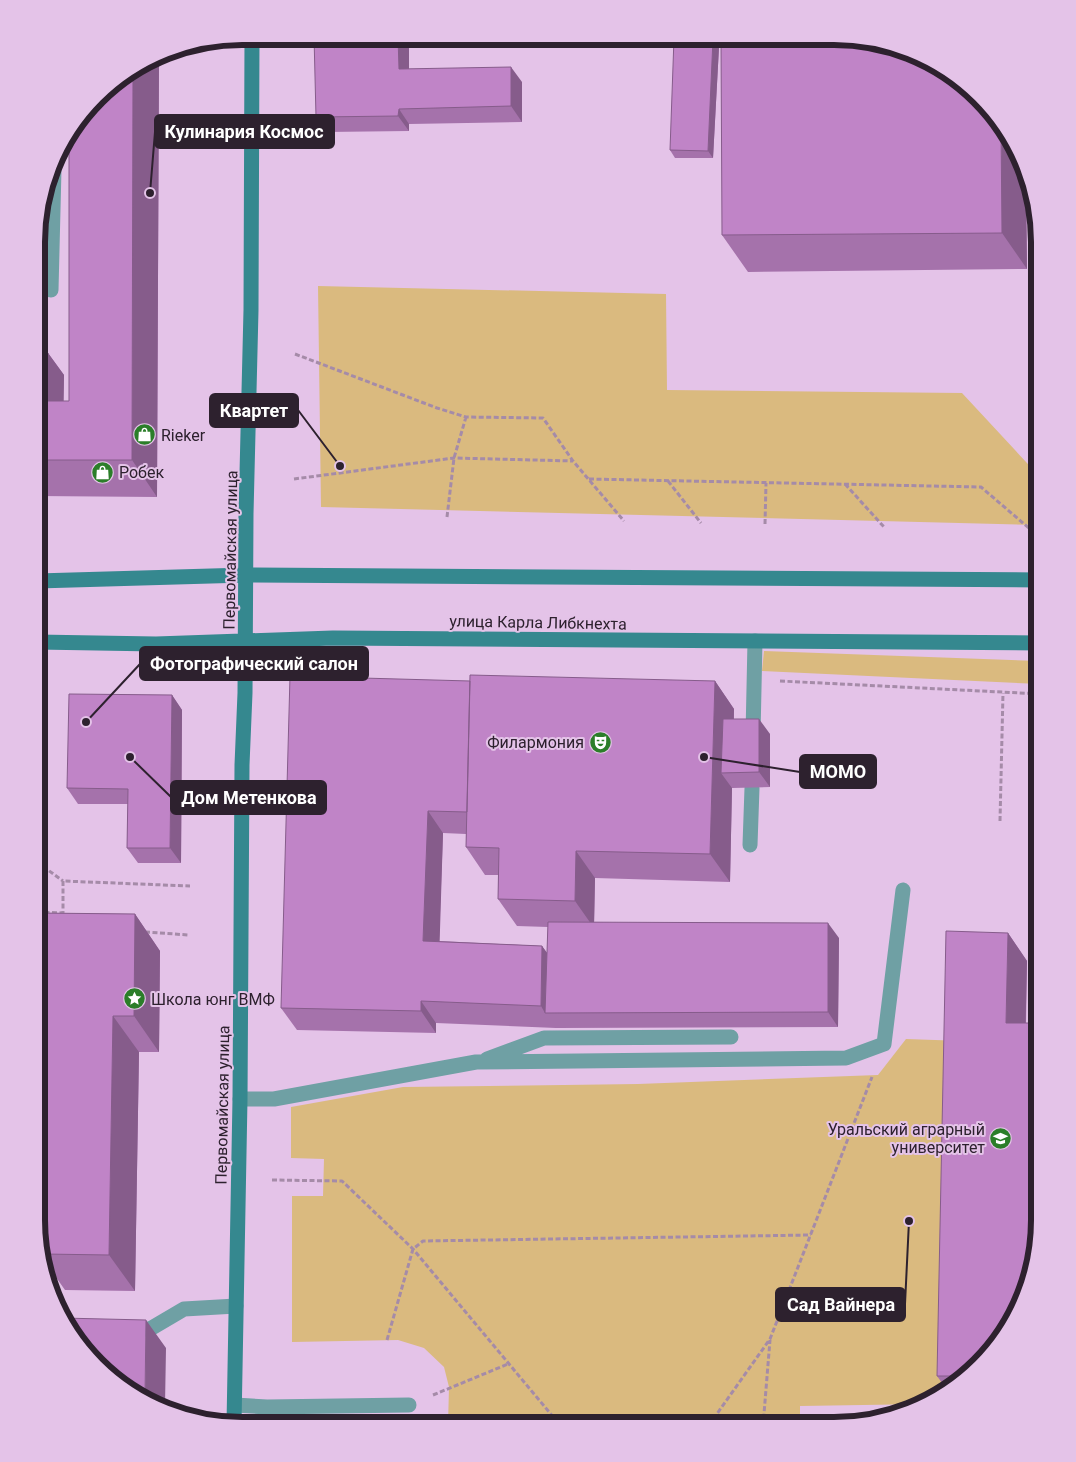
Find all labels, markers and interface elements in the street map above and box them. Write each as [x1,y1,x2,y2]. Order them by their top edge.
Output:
callout: Кулинария Космос [155,115,334,148]
text: Кулинария Космос [164,121,324,142]
callout: Квартет [210,394,298,427]
text: Квартет [220,400,288,421]
shop icon: Rieker [133,423,157,447]
place label: Rieker [161,426,206,445]
shop icon: Робек [91,460,115,484]
place label: Робек [119,463,164,482]
street label: Первомайская улица [220,470,241,630]
street label: улица Карла Либкнехта [449,611,627,634]
callout: Фотографический салон [140,647,368,680]
text: Фотографический салон [150,653,358,674]
theatre icon: Филармония [588,730,612,754]
place label: Филармония [487,733,584,752]
callout: MOMO [800,755,876,788]
text: MOMO [810,761,866,782]
callout: Дом Метенкова [171,781,326,814]
text: Дом Метенкова [181,787,317,808]
place icon: Школа юнг ВМФ [123,987,147,1011]
place label: Школа юнг ВМФ [151,990,275,1009]
street label: Первомайская улица [212,1025,233,1185]
place label: Уральский аграрный университет [828,1120,985,1157]
school or university icon: Уральский аграрный университет [989,1126,1013,1150]
callout: Сад Вайнера [776,1288,905,1321]
text: Сад Вайнера [787,1294,895,1315]

